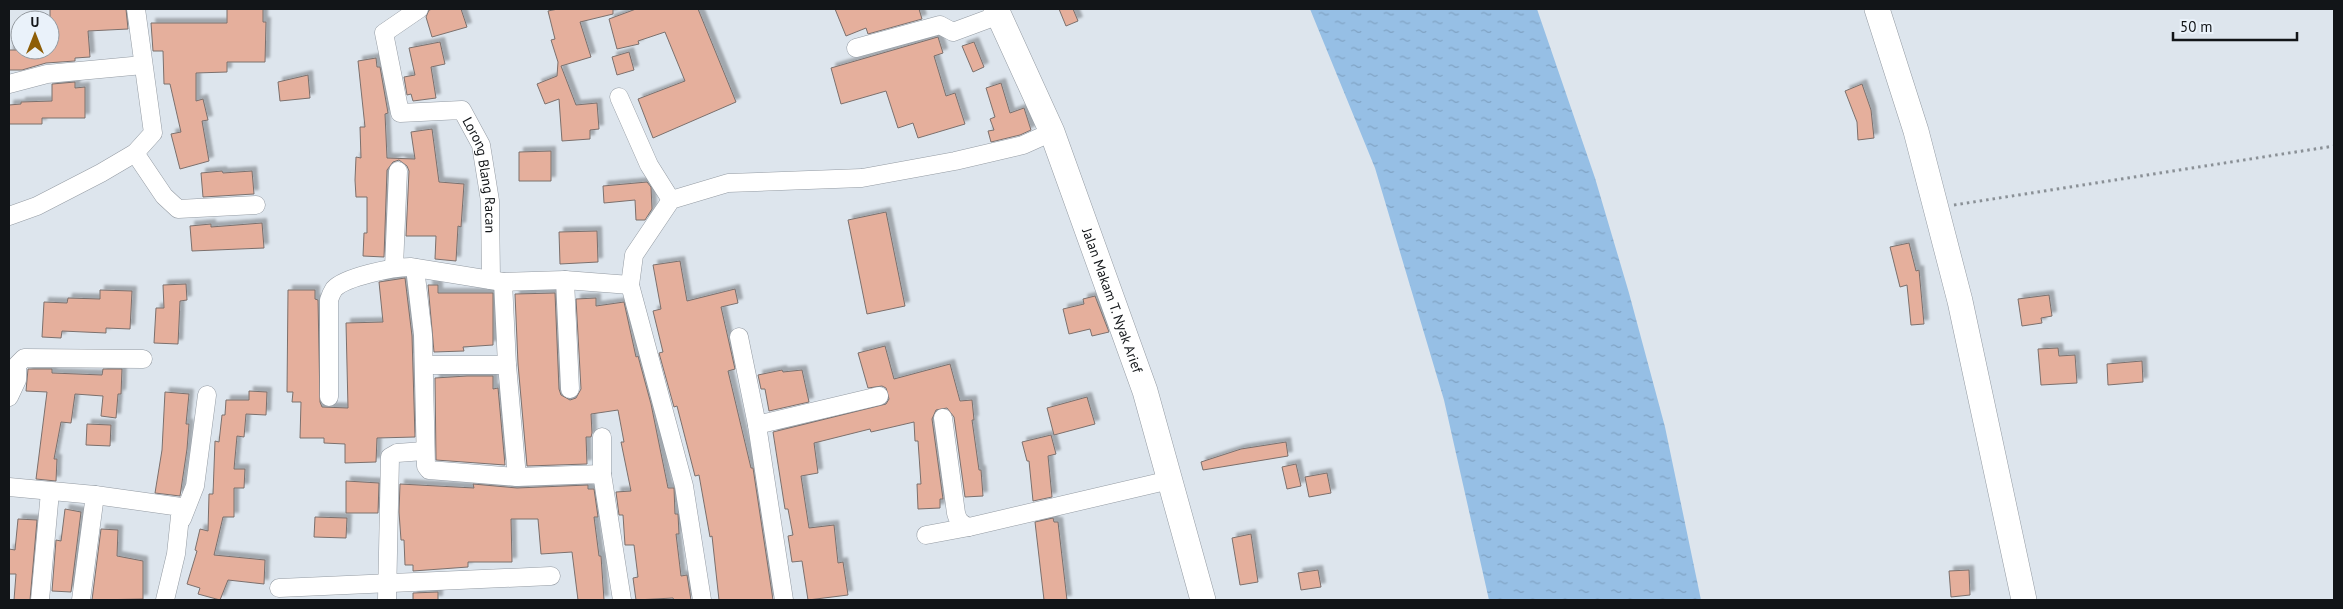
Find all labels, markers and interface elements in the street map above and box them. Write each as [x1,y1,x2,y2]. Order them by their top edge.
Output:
north arrow [10,10,60,60]
scale bar [2173,10,2297,42]
text: U [31,13,39,31]
text: 50 m [2180,17,2213,36]
street label: Lorong Blang Racan [458,114,499,233]
street label: Jalan Makam T. Nyak Arief [1078,224,1147,376]

